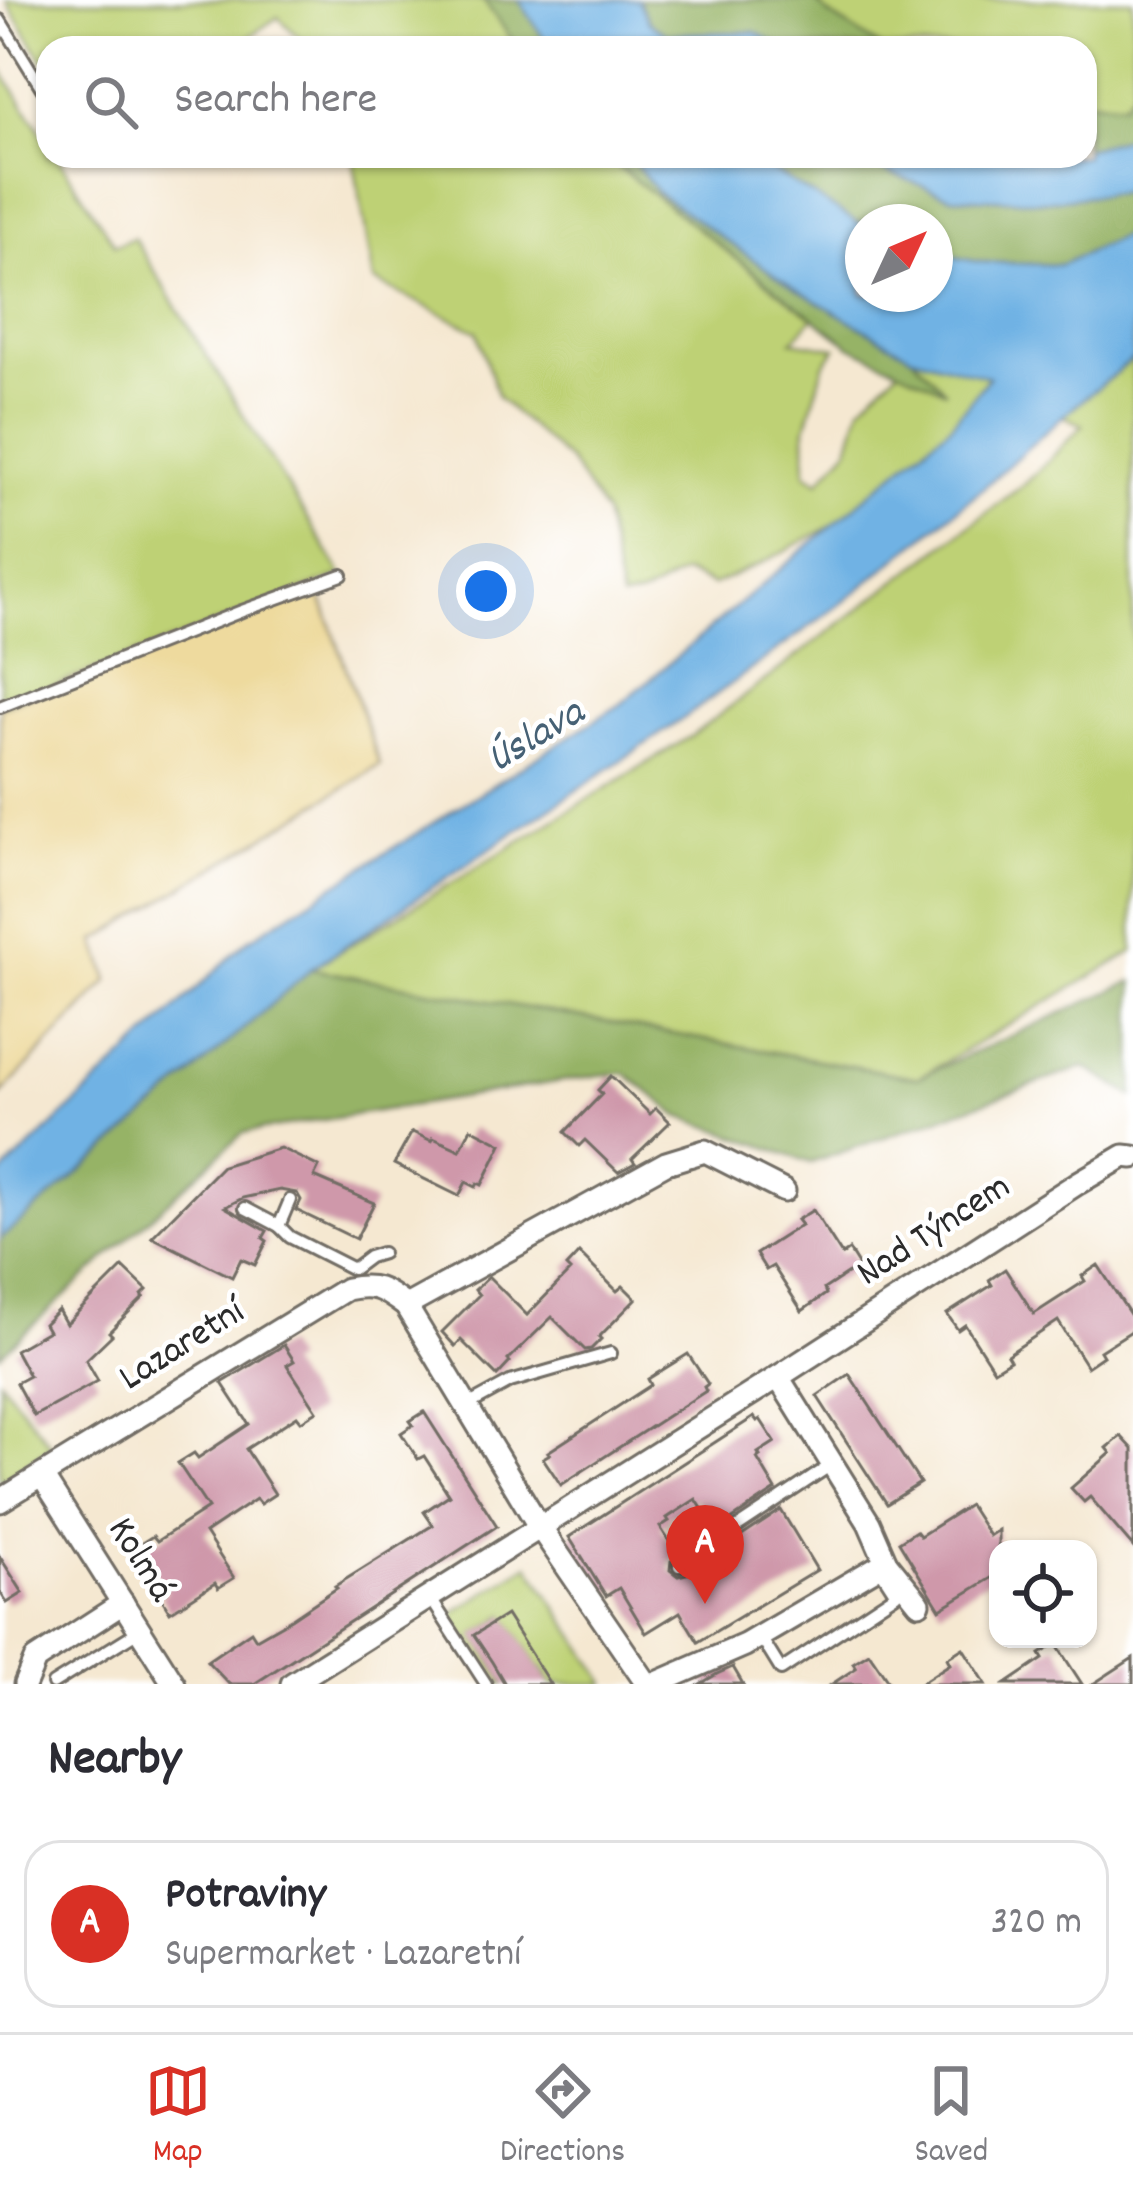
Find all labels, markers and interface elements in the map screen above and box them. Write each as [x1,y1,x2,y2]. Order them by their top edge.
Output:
search box [36,36,1097,168]
icon: search [78,69,144,135]
text: Search here [174,70,377,134]
north arrow [845,204,953,312]
your location [456,561,516,621]
water label: Úslava [477,684,599,790]
street label: Nad Týncem [847,1162,1023,1302]
street label: Lazaretní [110,1285,259,1407]
pin: A [666,1505,744,1604]
street label: Kolmá [92,1508,187,1615]
map controls [989,1540,1097,1648]
button: locate [989,1540,1097,1648]
text: Nearby [48,1726,181,1798]
text: Potraviny [165,1865,326,1929]
text: A [79,1897,101,1952]
text: 320 m [991,1897,1082,1952]
text: Supermarket · Lazaretní [165,1929,521,1984]
tab: Map [145,2058,211,2177]
tab: Directions [500,2058,625,2177]
tab: Saved [915,2058,988,2177]

